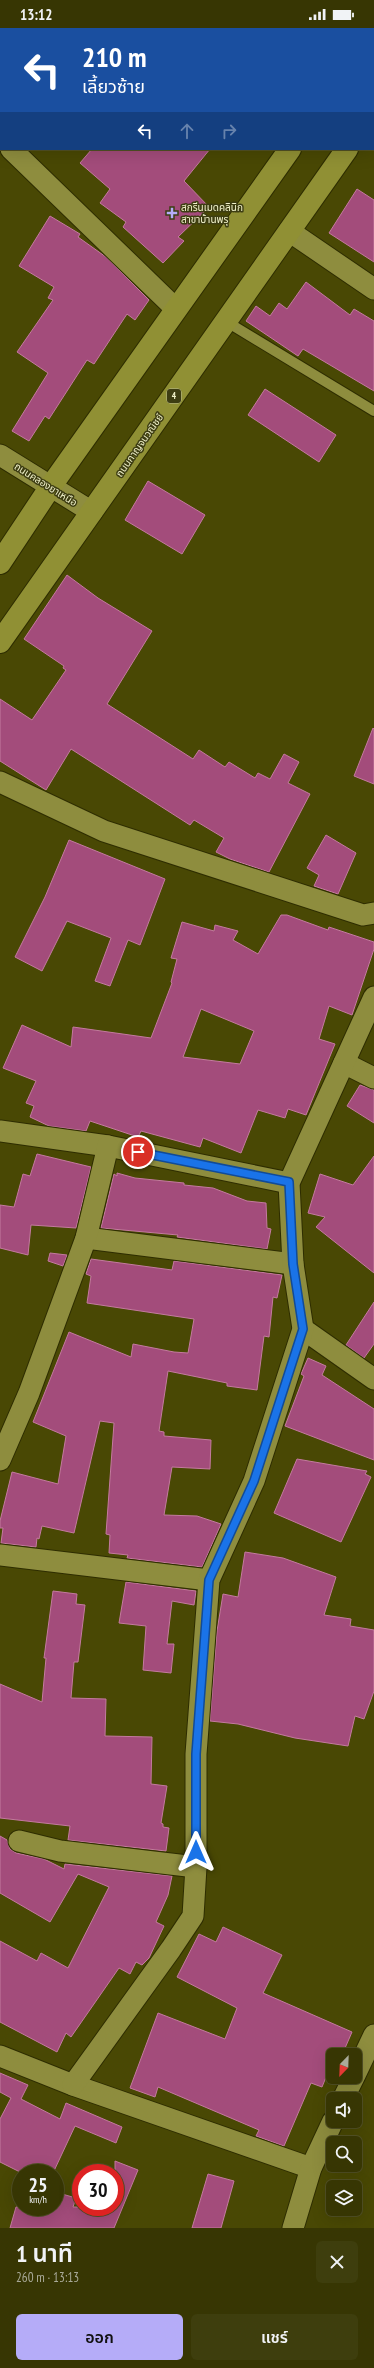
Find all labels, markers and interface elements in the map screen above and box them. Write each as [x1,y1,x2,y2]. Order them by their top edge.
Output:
text: 13:12 [20,5,52,24]
text: 210 m [82,38,146,75]
icon: left [16,44,68,96]
text: เลี้ยวซ้าย [82,75,145,98]
icon: left [134,120,156,142]
icon: ahead [176,120,198,142]
icon: right [218,120,240,142]
place label: สกรีนเมดคลินิก สาขาบ้านพรุ [181,201,243,226]
marker: สกรีนเมดคลินิก สาขาบ้านพรุ [166,207,178,219]
road number: 4 [167,389,181,403]
street label: ถนนกาญจนวณิชย์ [113,411,166,479]
street label: ถนนคลองยาเหนือ [12,460,80,509]
pin [121,1135,155,1169]
icon: arrive [127,1141,149,1163]
position arrow [175,1831,217,1873]
north arrow [326,2048,362,2084]
map controls [326,2048,362,2216]
button: sound [326,2092,362,2128]
button: search [326,2136,362,2172]
speed limit sign: 30 [72,2164,124,2216]
text: 25 [28,2172,48,2198]
button: layers [326,2180,362,2216]
text: km/h [29,2193,47,2206]
text: 1 นาที [16,2238,73,2269]
button: close [316,2241,358,2283]
text: 260 m · 13:13 [16,2269,79,2286]
button: ออก [16,2314,183,2360]
button: แชร์ [191,2314,358,2360]

